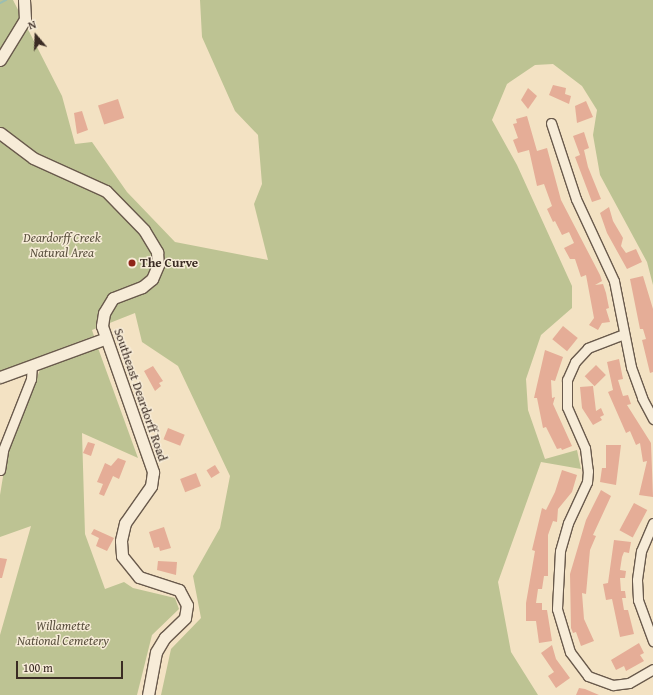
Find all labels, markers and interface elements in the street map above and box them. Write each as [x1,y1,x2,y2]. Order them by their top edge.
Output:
north arrow [16,16,56,56]
text: N [26,16,38,33]
park label: Deardorff Creek Natural Area [23,231,101,262]
place label: The Curve [140,255,198,271]
marker: The Curve [127,258,137,268]
street label: Southeast Deardorff Road [110,327,170,463]
park label: Willamette National Cemetery [17,619,109,650]
scale bar [18,653,125,679]
text: 100 m [23,659,53,676]

